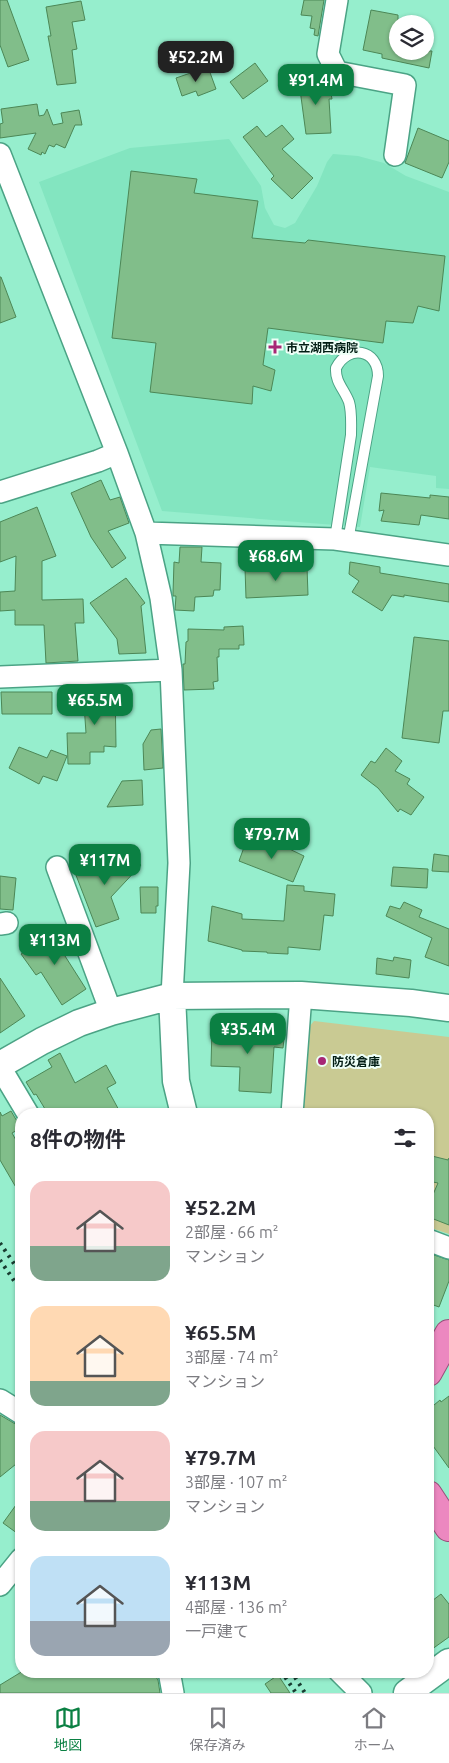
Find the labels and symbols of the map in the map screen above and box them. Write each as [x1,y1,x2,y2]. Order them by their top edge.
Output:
pin: ¥52.2M [155,41,237,83]
pin: ¥91.4M [275,64,357,106]
marker: 市立湖西病院 [268,340,282,354]
place label: 市立湖西病院 [286,341,358,354]
pin: ¥68.6M [235,540,317,582]
pin: ¥65.5M [54,684,136,726]
pin: ¥79.7M [231,818,313,860]
pin: ¥117M [70,844,140,886]
pin: ¥113M [20,924,90,966]
pin: ¥35.4M [207,1012,289,1055]
marker: 防災倉庫 [316,1055,328,1067]
place label: 防災倉庫 [332,1055,380,1068]

